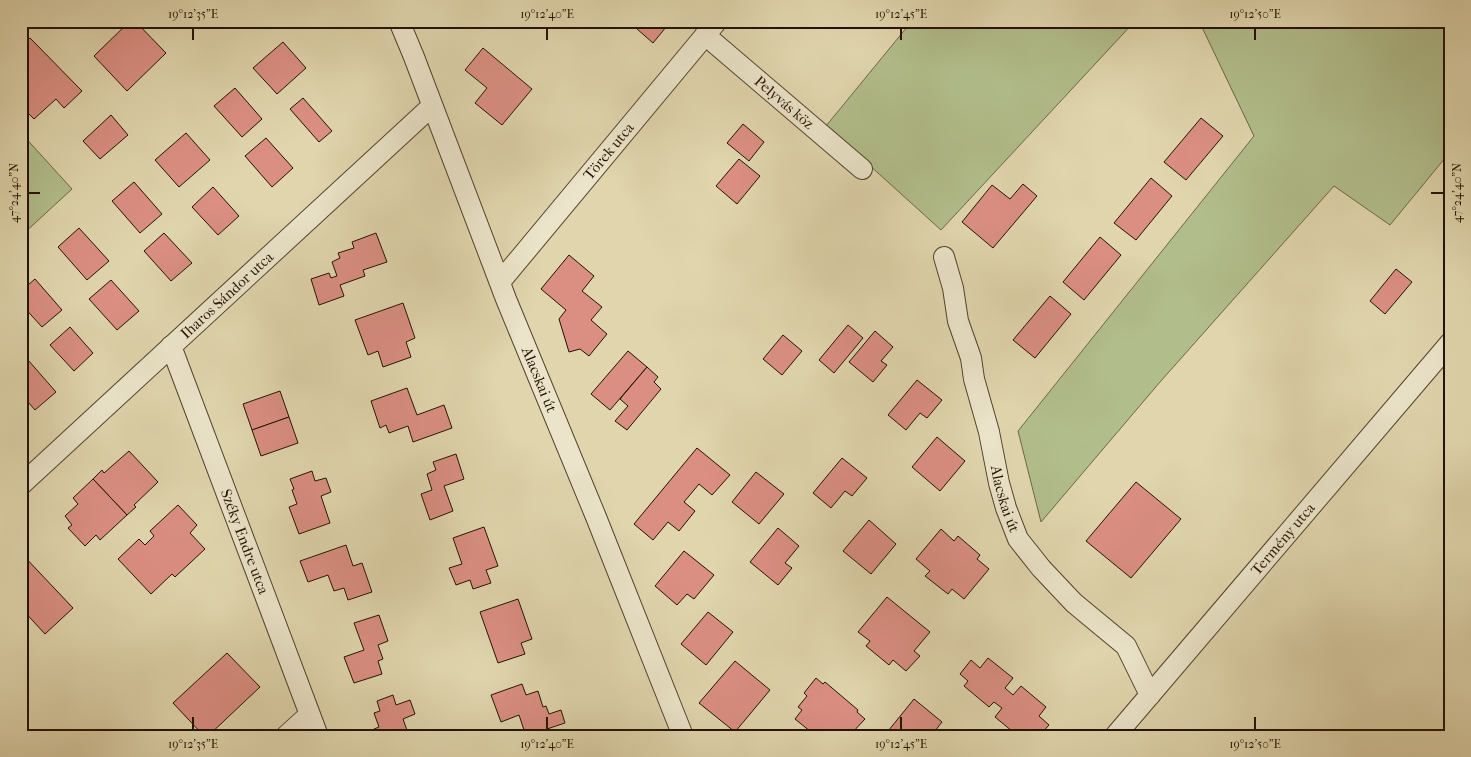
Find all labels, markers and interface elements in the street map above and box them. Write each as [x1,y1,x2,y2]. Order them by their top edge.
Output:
text: 19°12'35"E [168,7,218,21]
text: 19°12'40"E [520,7,574,21]
text: 19°12'45"E [875,7,927,21]
text: 19°12'50"E [1229,7,1281,21]
street label: Pelyvás köz [751,72,818,133]
street label: Törek utca [580,118,638,184]
text: 47°24'40"N [7,163,21,223]
text: 47°24'40"N [1450,163,1464,223]
street label: Iharos Sándor utca [177,247,278,342]
street label: Alacskai út [517,343,561,415]
street label: Alacskai út [987,463,1024,536]
street label: Széky Endre utca [217,486,273,598]
street label: Termény utca [1247,498,1320,579]
text: 19°12'35"E [168,737,218,751]
text: 19°12'40"E [520,737,574,751]
text: 19°12'45"E [875,737,927,751]
text: 19°12'50"E [1229,737,1281,751]

